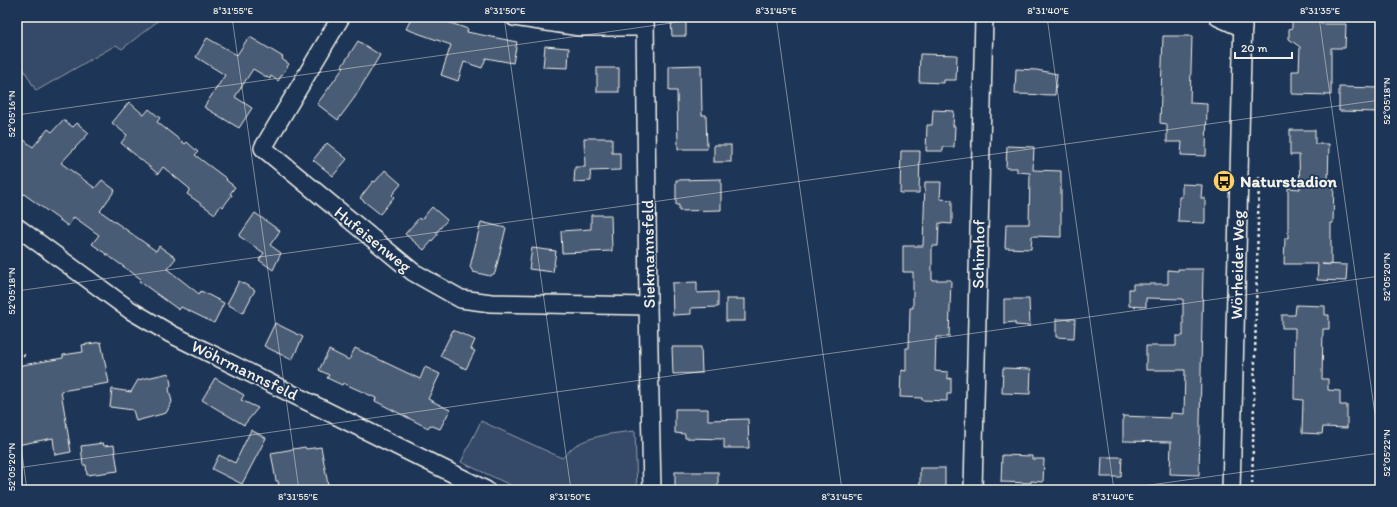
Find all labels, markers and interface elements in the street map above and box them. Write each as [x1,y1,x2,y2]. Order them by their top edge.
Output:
text: 8°31'55"E [213,4,253,17]
text: 8°31'50"E [485,4,526,17]
text: 8°31'45"E [756,4,797,17]
text: 8°31'40"E [1027,4,1069,17]
text: 8°31'35"E [1300,4,1341,17]
scale bar [1235,34,1292,60]
text: 20 m [1241,41,1268,55]
text: 52°05'18"N [1380,77,1393,125]
text: 52°05'16"N [5,90,18,138]
bus stop icon: Naturstadion [1211,168,1237,194]
place label: Naturstadion [1240,171,1337,191]
street label: Siekmannsfeld [637,200,659,308]
street label: Hufeisenweg [330,202,416,276]
street label: Wörheider Weg [1226,210,1248,320]
street label: Schimhof [967,219,989,289]
text: 52°05'20"N [1380,252,1393,301]
text: 52°05'18"N [5,267,18,315]
street label: Wöhrmannsfeld [188,336,302,405]
text: 52°05'22"N [1380,429,1393,477]
text: 52°05'20"N [5,442,18,491]
text: 8°31'55"E [278,490,318,503]
text: 8°31'50"E [550,490,591,503]
text: 8°31'45"E [822,490,863,503]
text: 8°31'40"E [1092,490,1134,503]

